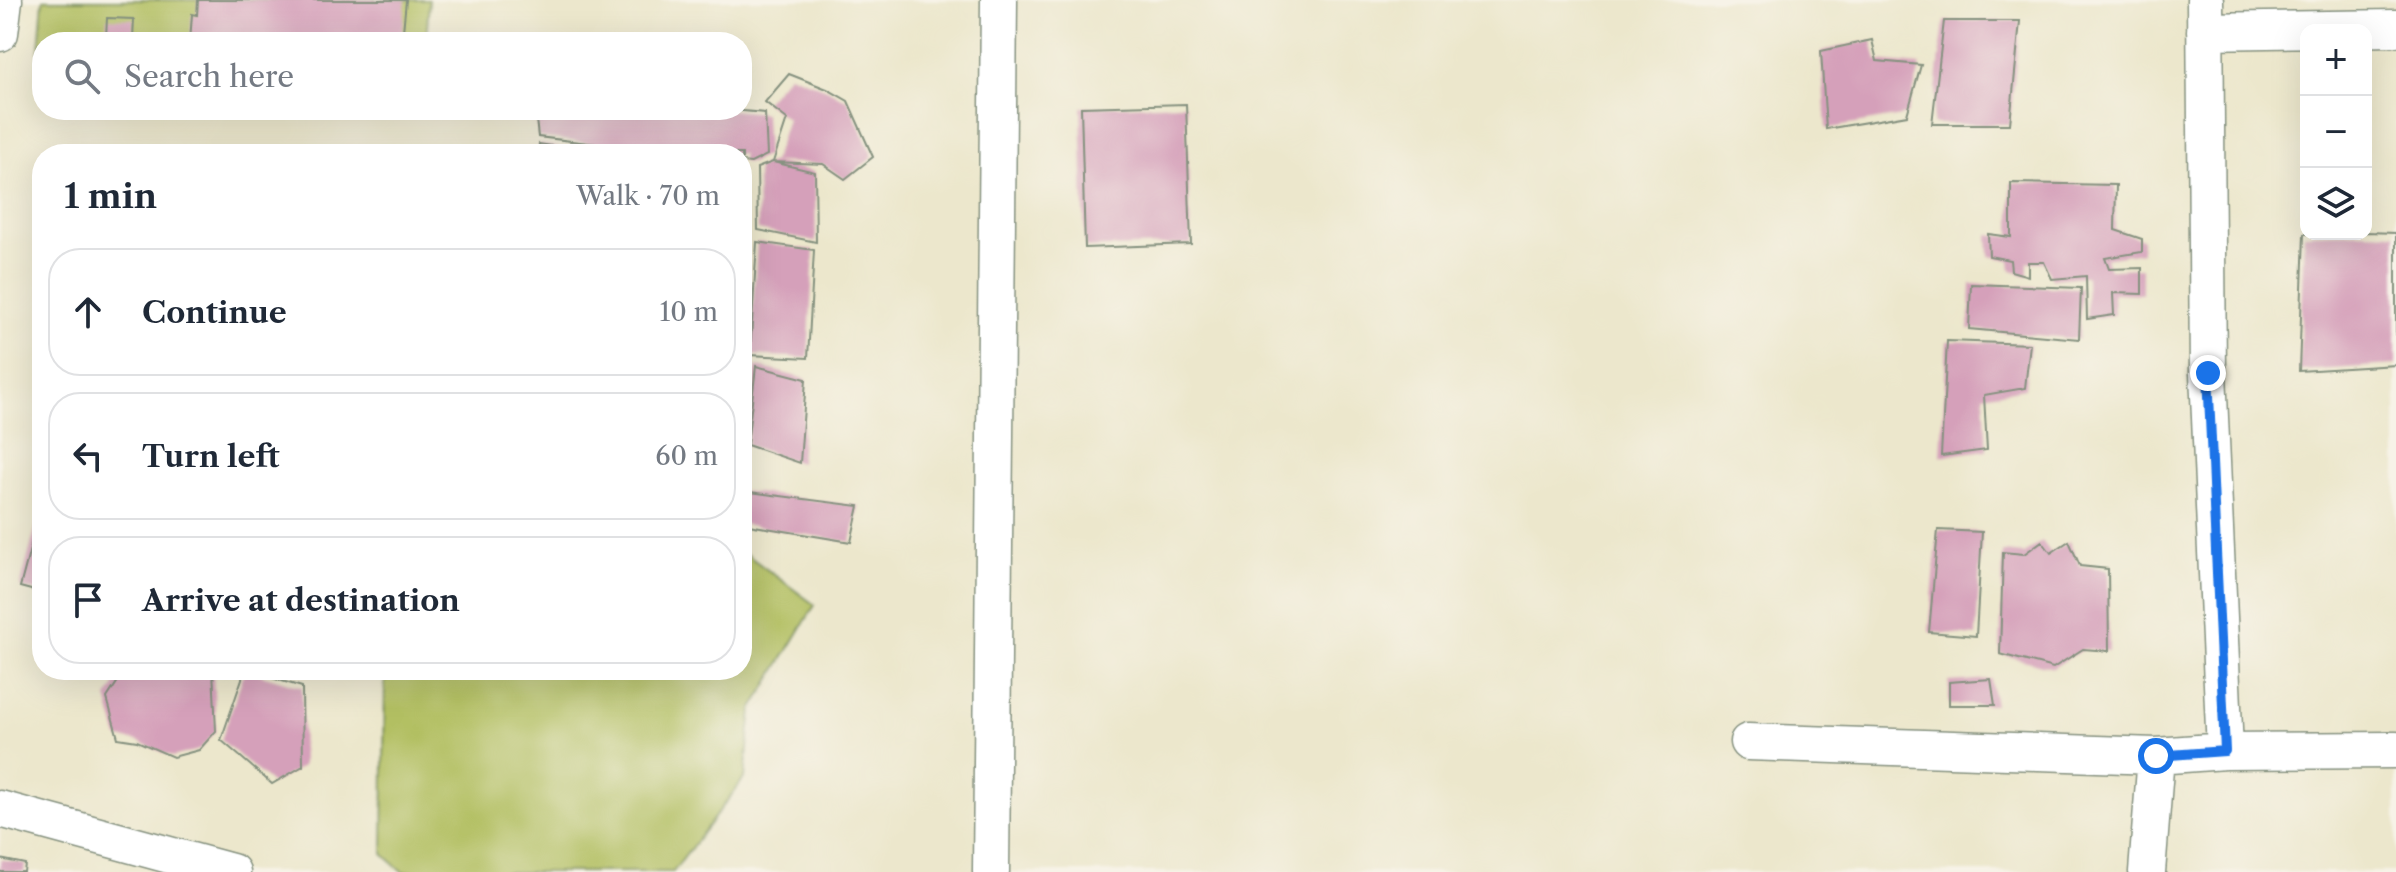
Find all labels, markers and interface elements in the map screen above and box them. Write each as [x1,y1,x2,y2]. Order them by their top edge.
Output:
map controls [2300,24,2372,240]
button: + [2300,24,2372,96]
search box [32,32,752,120]
icon: search [60,54,104,98]
text: Search here [124,58,294,95]
button: − [2300,96,2372,168]
button: layers [2300,168,2372,240]
text: 1 min [64,175,157,217]
text: Walk · 70 m [576,180,720,212]
icon: ahead [66,290,110,334]
text: Continue [142,294,287,331]
text: 10 m [659,296,718,328]
route end [2190,355,2226,391]
icon: left [66,434,110,478]
text: Turn left [142,438,279,475]
text: 60 m [655,440,718,472]
icon: arrive [66,578,110,622]
text: Arrive at destination [142,582,460,619]
route start [2138,738,2174,774]

